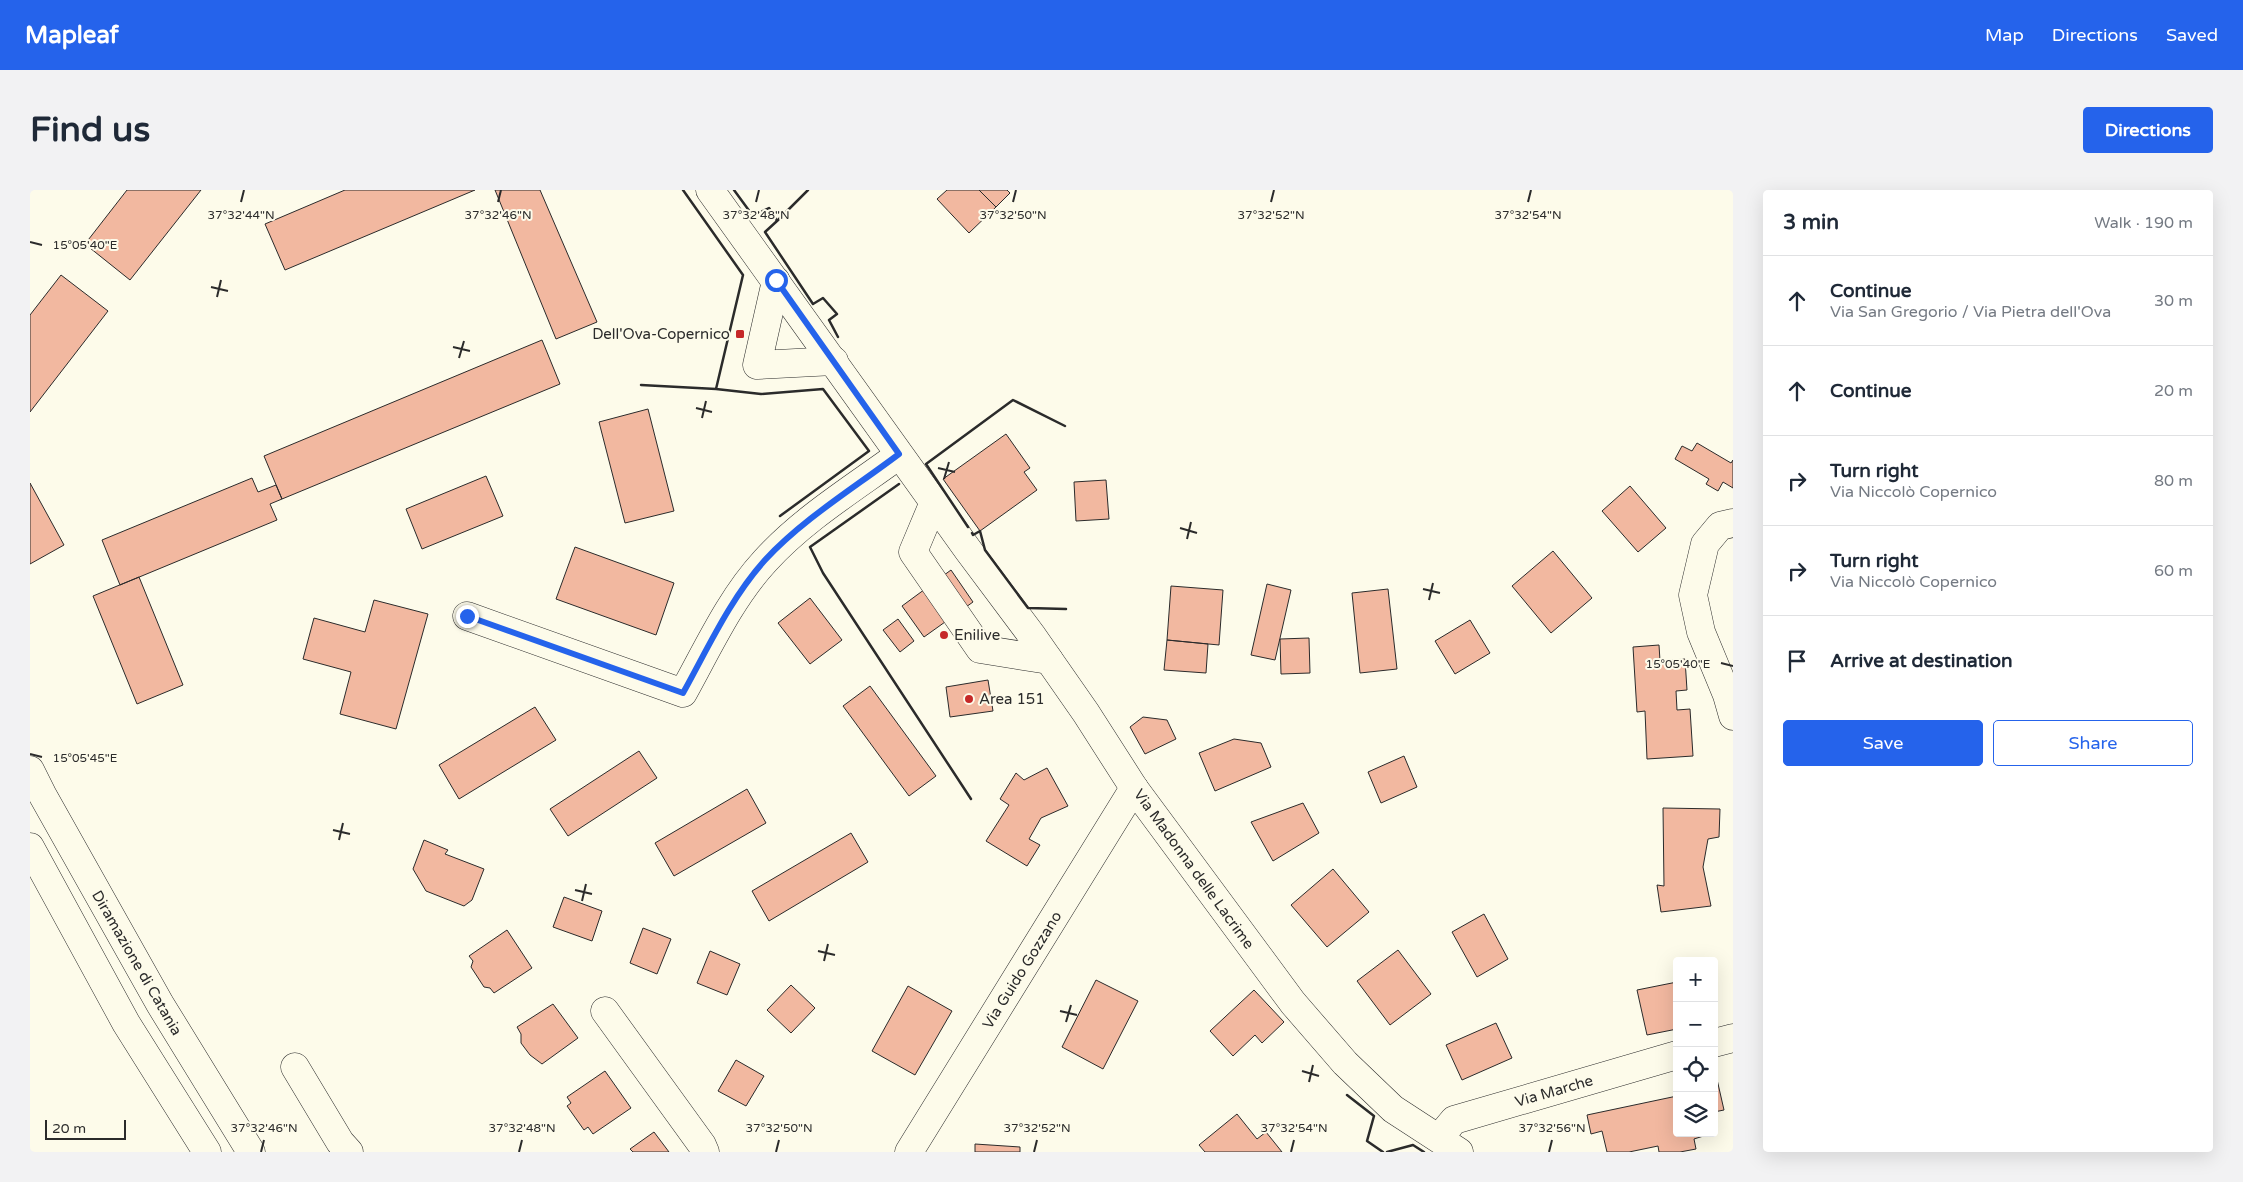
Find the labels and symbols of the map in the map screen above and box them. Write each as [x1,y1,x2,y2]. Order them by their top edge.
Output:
text: 37°32'44"N [207,208,275,222]
text: 37°32'46"N [464,208,532,222]
text: 37°32'48"N [722,208,790,222]
text: 37°32'50"N [979,208,1047,222]
text: 37°32'52"N [1237,208,1305,222]
text: 37°32'54"N [1494,208,1562,222]
text: 15°05'40"E [53,238,118,252]
route start [765,269,788,292]
place label: Dell'Ova-Copernico [592,325,730,343]
marker: Dell'Ova-Copernico [734,328,746,340]
route end [456,605,479,628]
place label: Enilive [954,626,1000,644]
marker: Enilive [938,629,950,641]
text: 15°05'40"E [1646,657,1711,671]
place label: Area 151 [979,690,1045,708]
marker: Area 151 [963,693,975,705]
text: 15°05'45"E [53,751,118,765]
street label: Via Madonna delle Lacrime [1130,786,1258,952]
street label: Diramazione di Catania [88,887,186,1039]
street label: Via Guido Gozzano [979,908,1065,1032]
street label: Via Marche [1513,1071,1595,1111]
scale bar [45,1117,126,1140]
text: 37°32'46"N [230,1121,298,1135]
text: 37°32'48"N [488,1121,556,1135]
text: 37°32'50"N [745,1121,813,1135]
text: 37°32'52"N [1003,1121,1071,1135]
text: 37°32'54"N [1260,1121,1328,1135]
text: 37°32'56"N [1518,1121,1586,1135]

